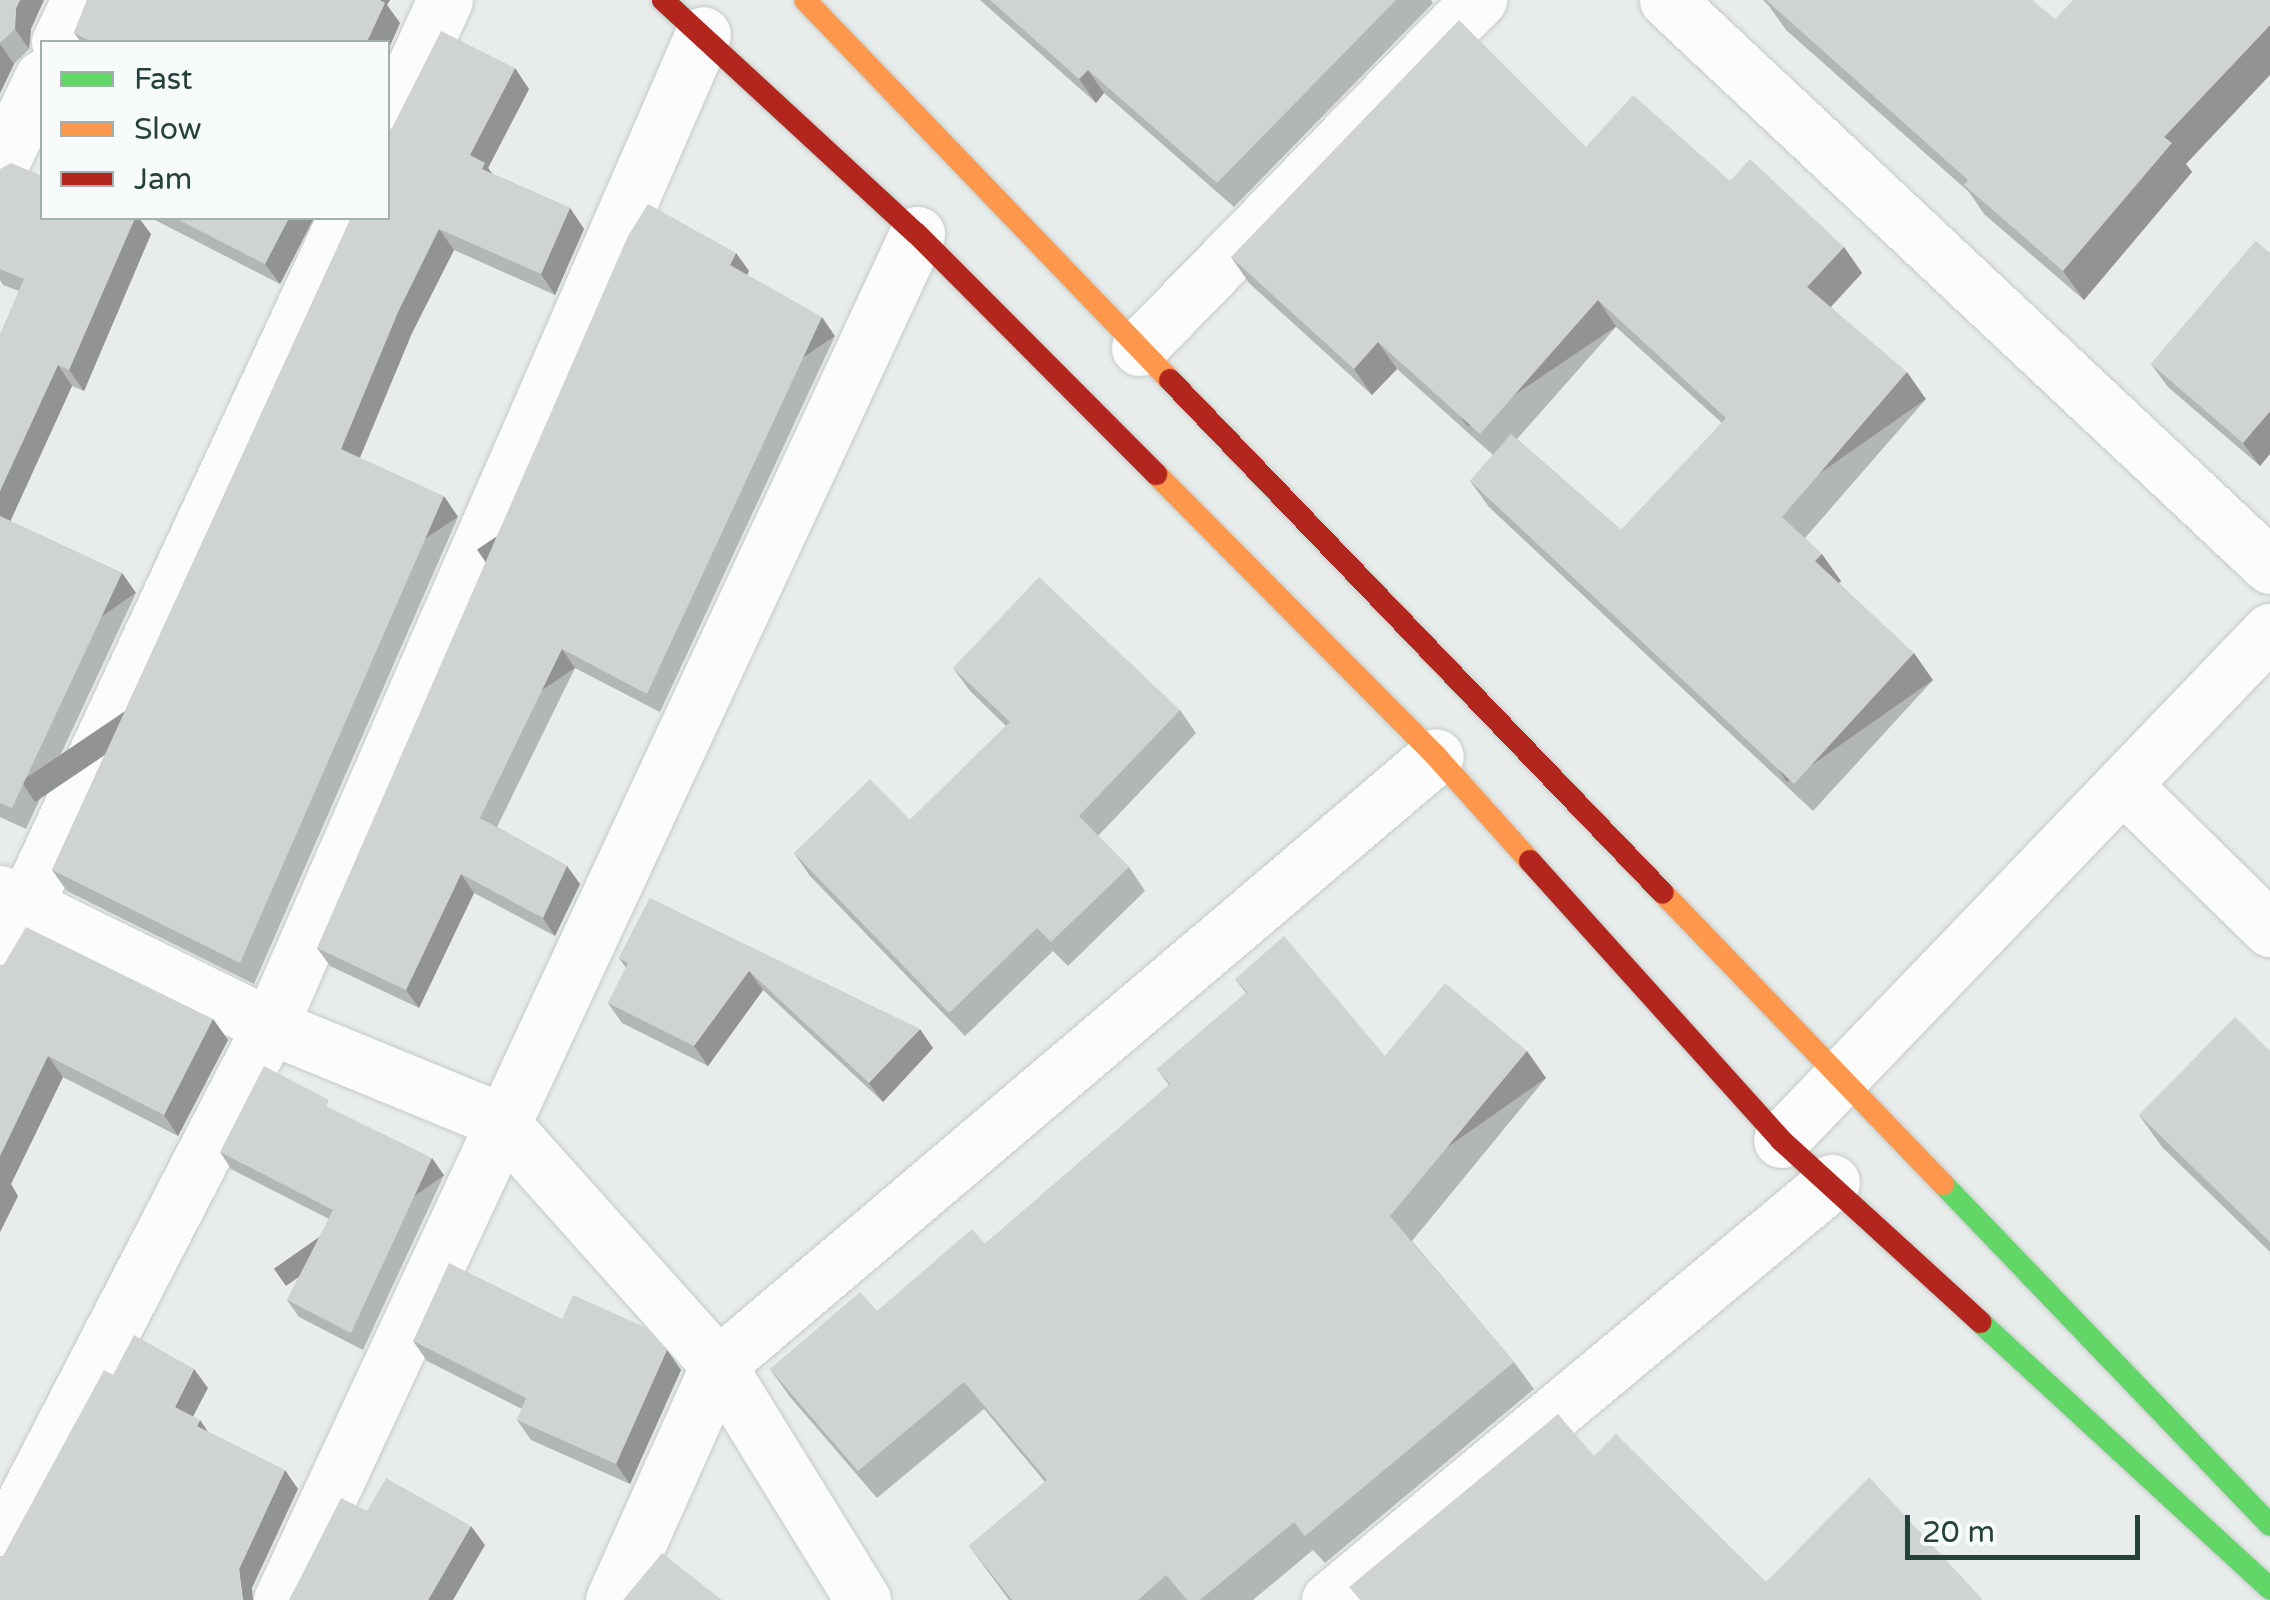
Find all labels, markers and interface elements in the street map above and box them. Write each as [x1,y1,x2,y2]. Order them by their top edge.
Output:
legend [40,40,390,220]
text: Fast [134,61,193,98]
text: Slow [134,111,202,148]
text: Jam [134,161,192,198]
scale bar [1910,1495,2145,1557]
text: 20 m [1922,1514,1995,1551]

